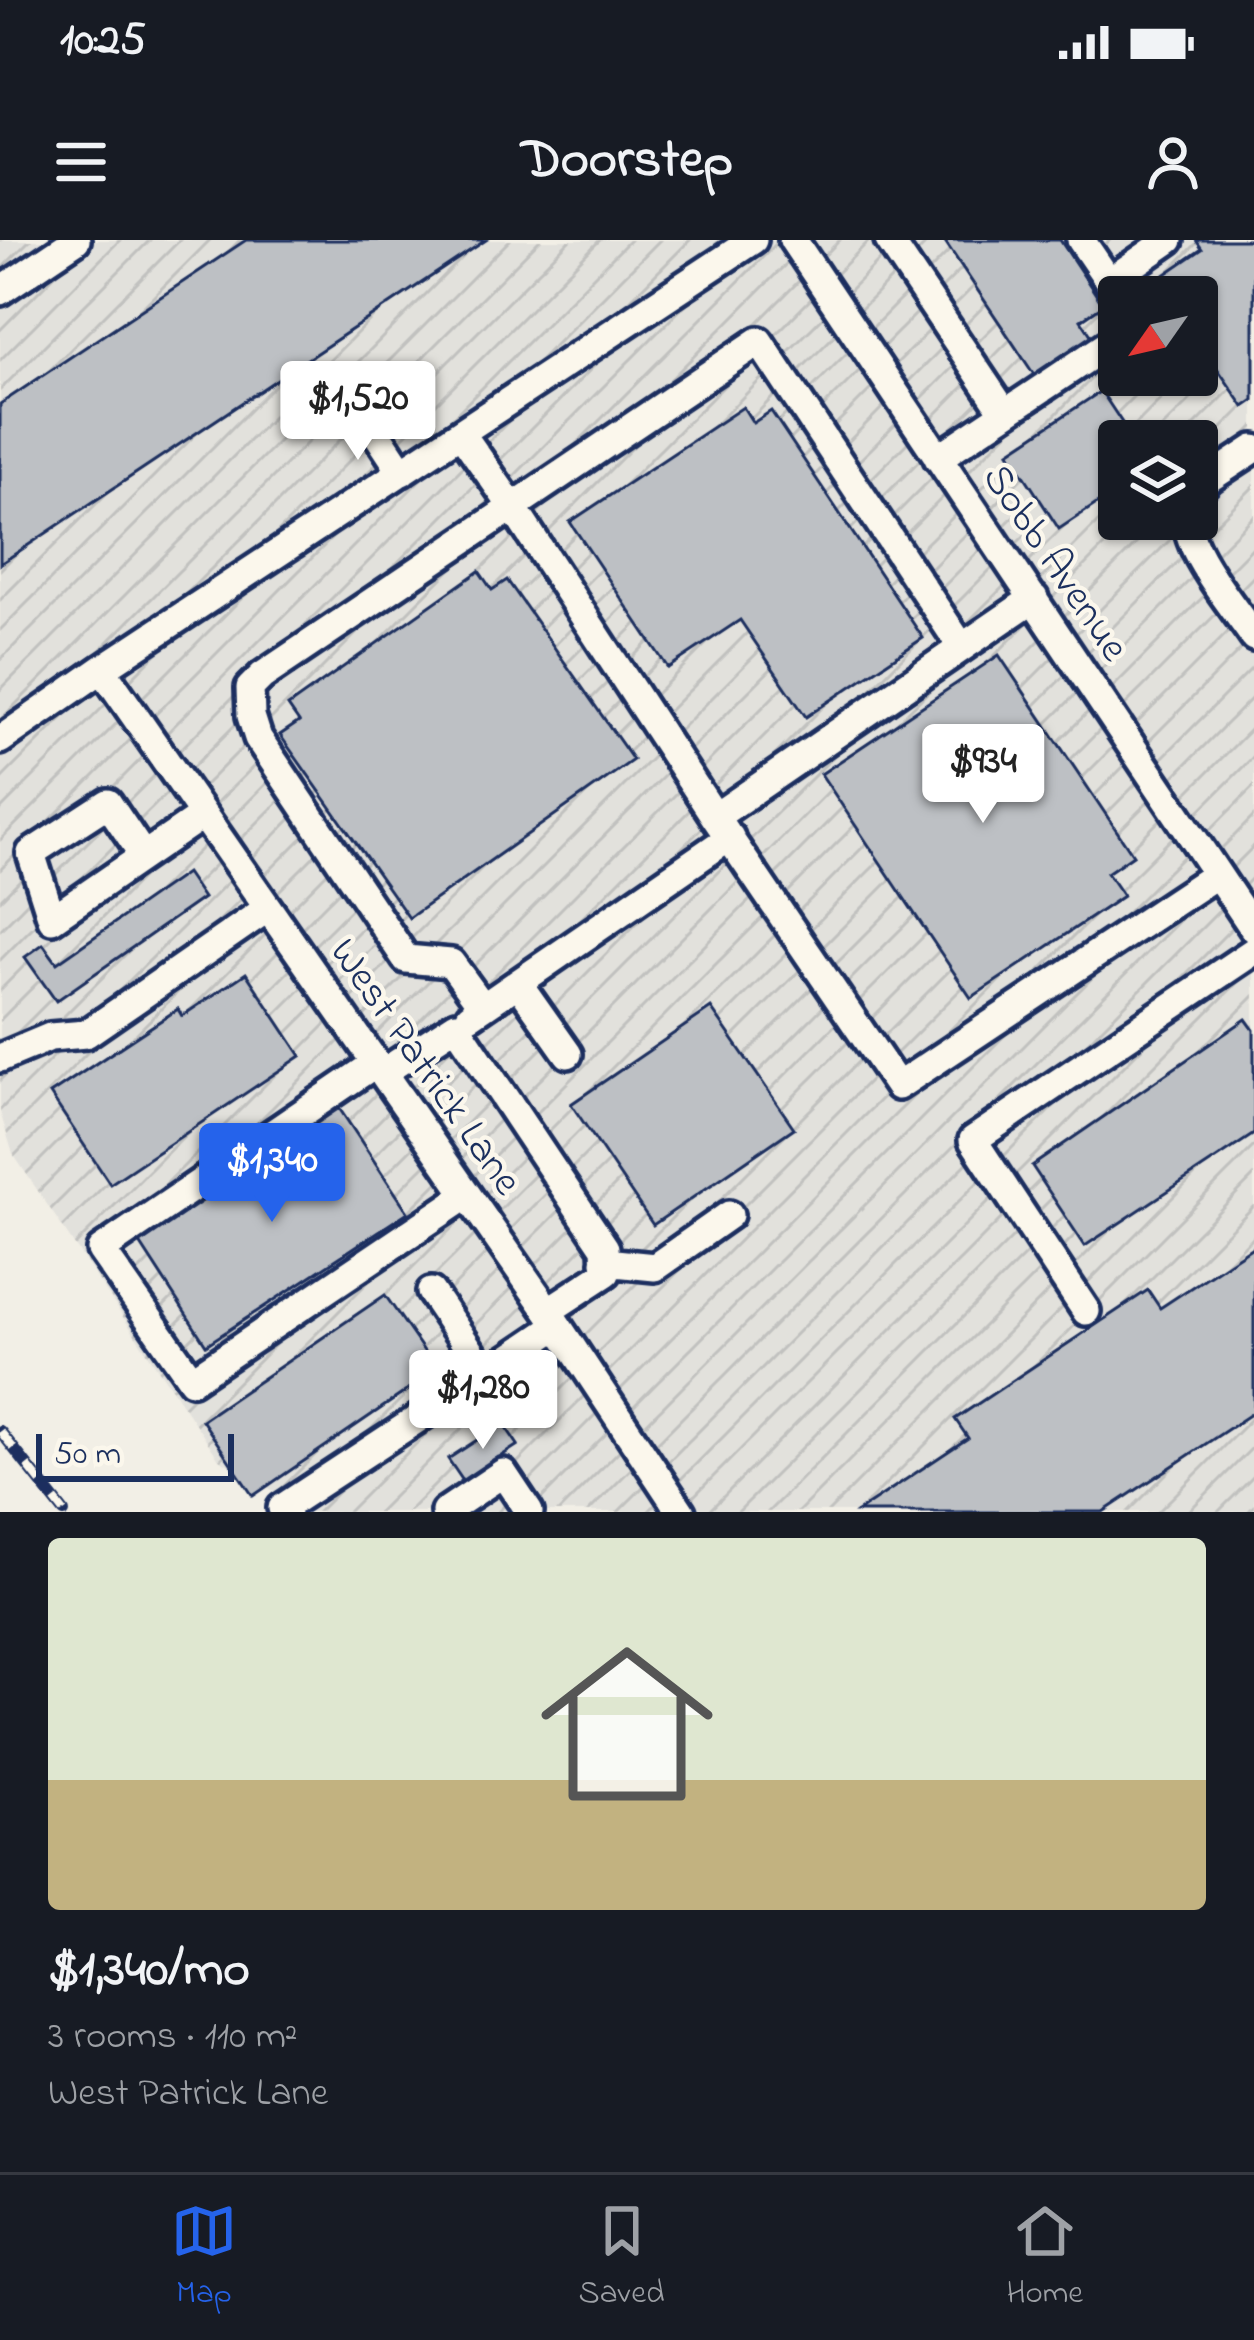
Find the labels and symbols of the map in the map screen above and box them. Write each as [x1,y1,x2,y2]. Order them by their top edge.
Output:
north arrow [1098,276,1218,396]
pin: $1,520 [260,361,456,463]
street label: Sobb Avenue [966,452,1143,675]
pin: $934 [912,724,1054,826]
street label: West Patrick Lane [313,926,536,1209]
pin: $1,340 [174,1123,370,1225]
pin: $1,280 [385,1350,581,1452]
scale bar [36,1428,234,1481]

